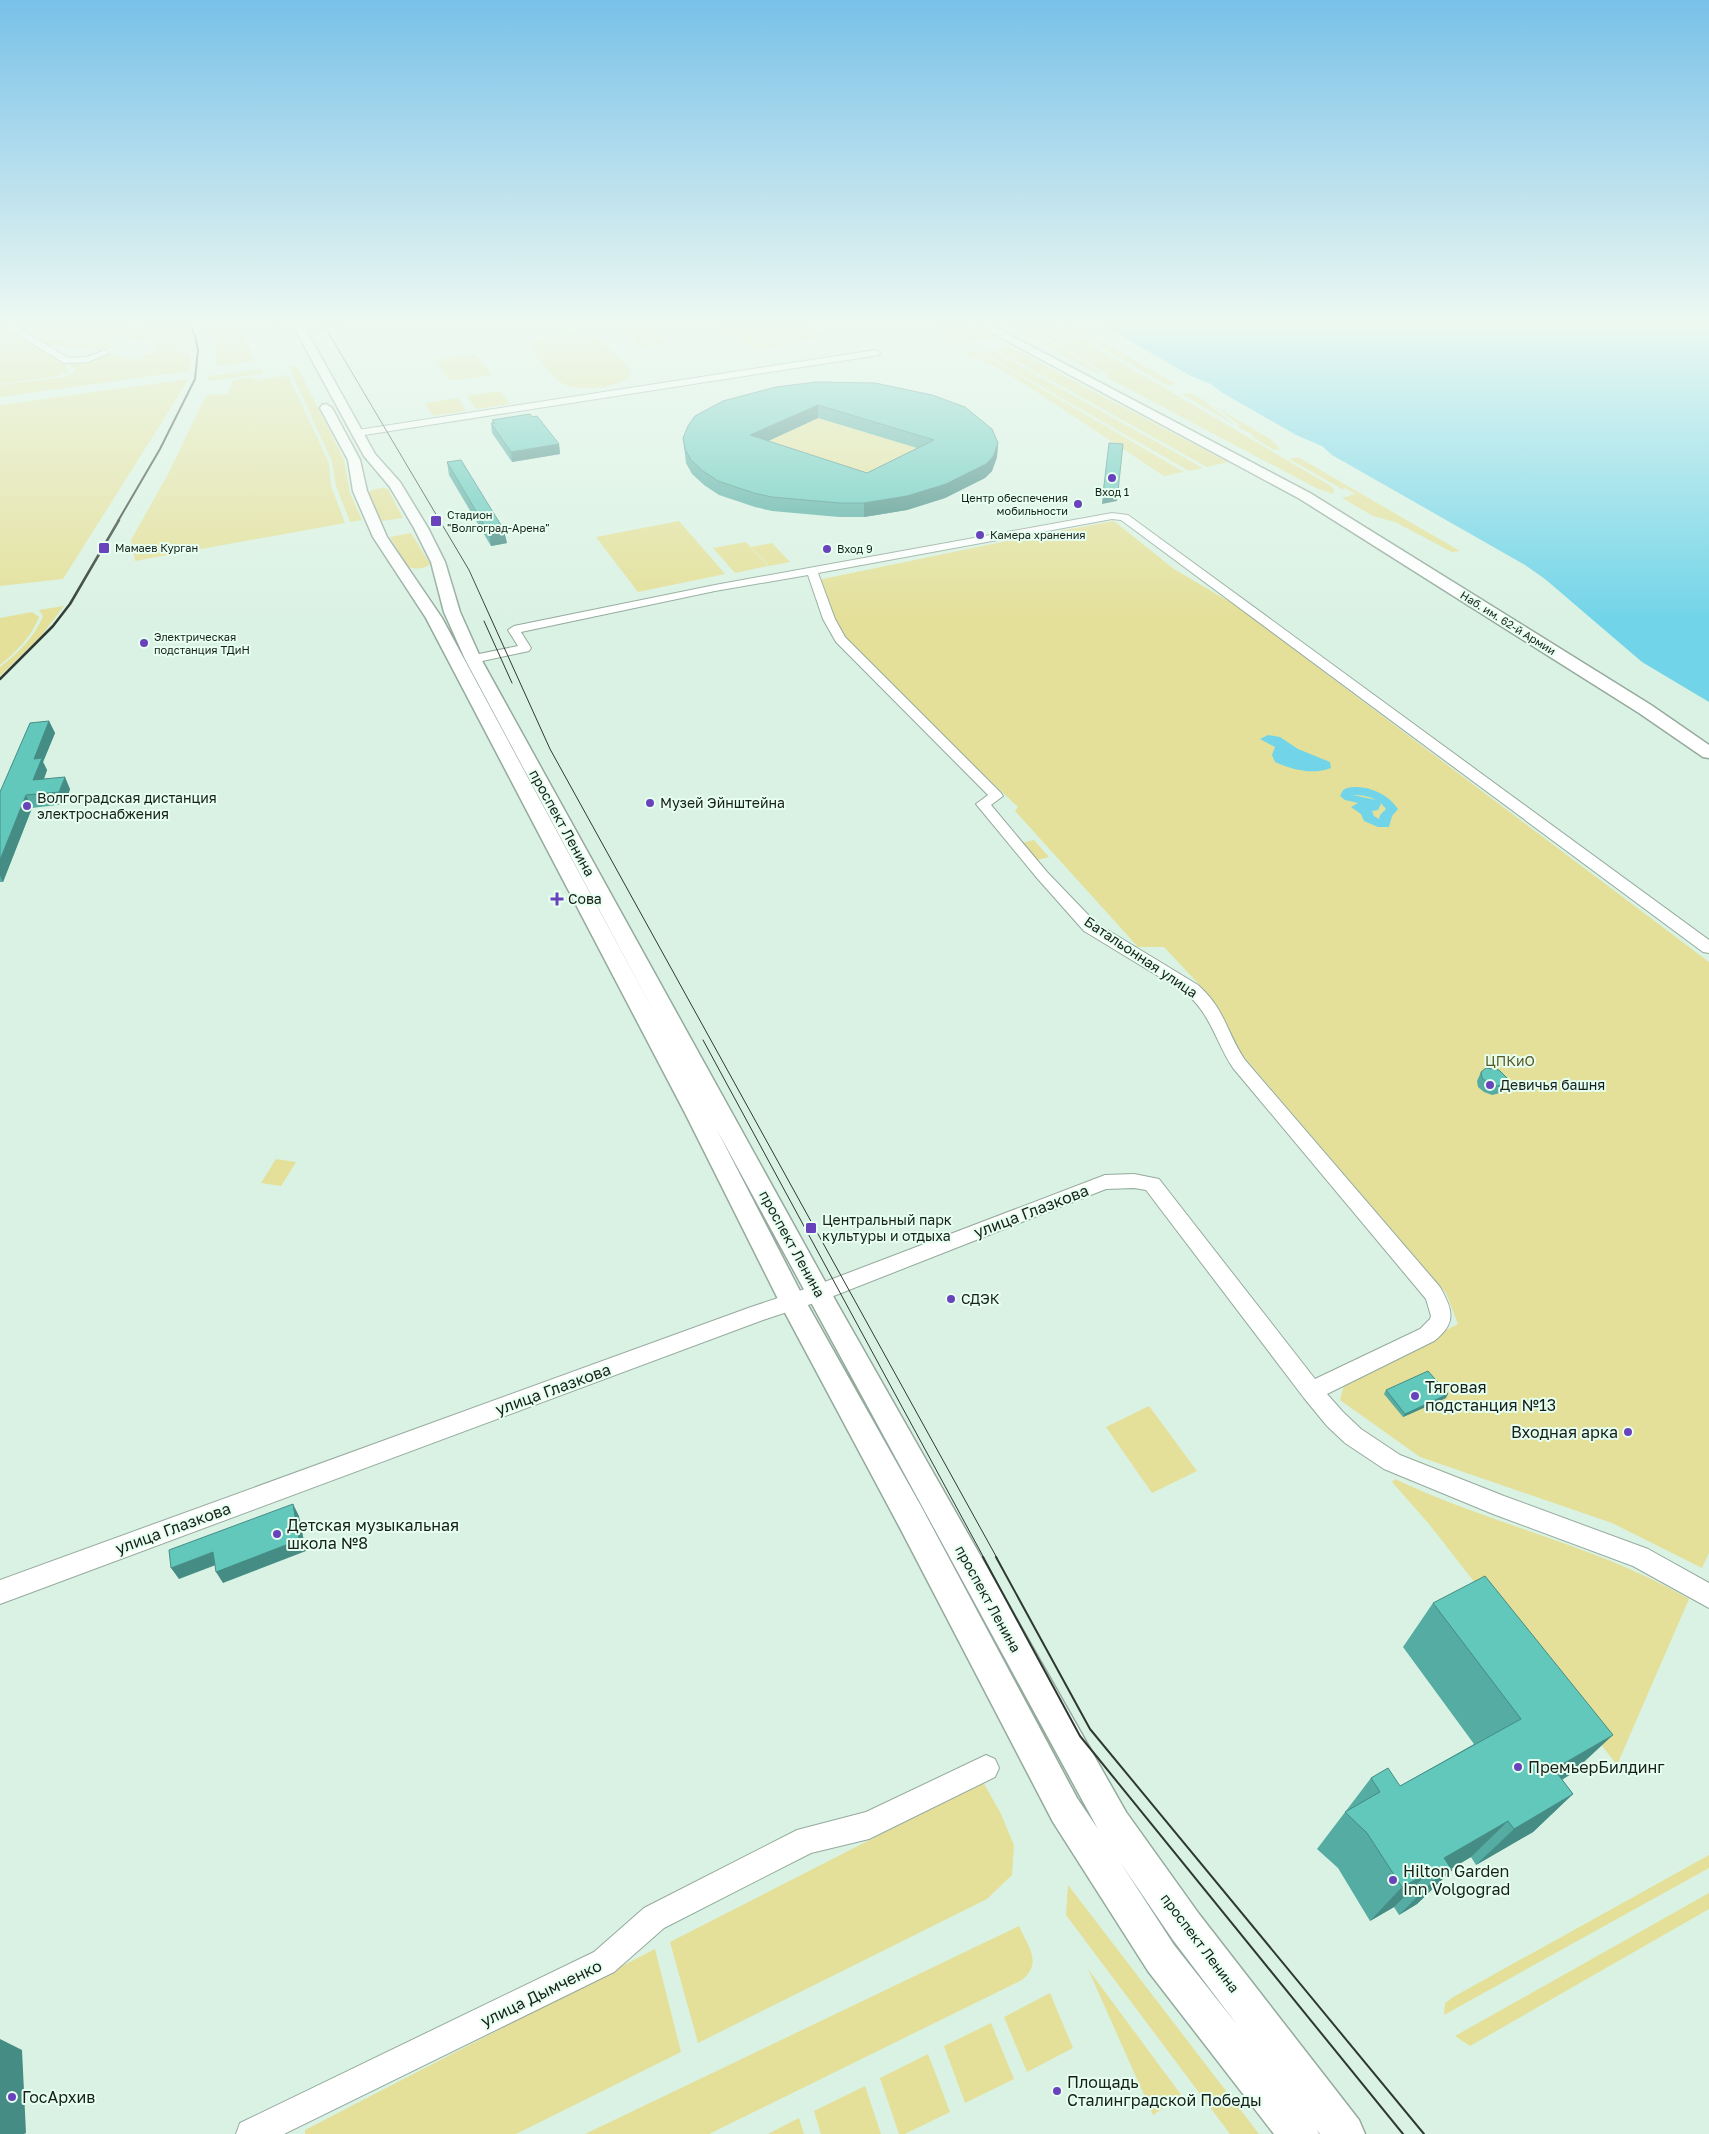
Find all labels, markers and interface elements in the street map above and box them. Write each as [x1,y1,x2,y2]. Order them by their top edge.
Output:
marker: Вход 1 [1106,472,1118,484]
place label: Вход 1 [1095,485,1129,498]
place label: Центр обеспечения мобильности [961,491,1068,517]
marker: Центр обеспечения мобильности [1072,498,1084,510]
place label: Стадион "Волгоград-Арена" [447,508,550,534]
marker: Стадион "Волгоград-Арена" [429,514,443,528]
place label: Камера хранения [990,528,1086,541]
marker: Камера хранения [974,529,986,541]
marker: Мамаев Курган [97,541,111,555]
place label: Мамаев Курган [115,541,198,554]
place label: Вход 9 [837,542,873,555]
marker: Вход 9 [821,543,833,555]
street label: Наб. им. 62-й Армии [1458,588,1558,657]
place label: Электрическая подстанция ТДиН [154,630,250,656]
marker: Электрическая подстанция ТДиН [138,637,150,649]
street label: проспект Ленина [526,766,599,879]
place label: Волгоградская дистанция электроснабжения [37,789,217,822]
place label: Музей Эйнштейна [660,794,785,811]
marker: Музей Эйнштейна [644,797,656,809]
marker: Волгоградская дистанция электроснабжения [21,800,33,812]
place label: Сова [568,890,602,907]
marker: Сова [550,892,564,906]
street label: Батальонная улица [1081,912,1201,1001]
park label: ЦПКиО [1485,1052,1535,1069]
place label: Девичья башня [1500,1076,1605,1093]
marker: Девичья башня [1484,1079,1496,1091]
street label: улица Глазкова [971,1180,1091,1242]
street label: проспект Ленина [756,1187,829,1300]
place label: Центральный парк культуры и отдыха [822,1211,952,1244]
marker: Центральный парк культуры и отдыха [804,1221,818,1235]
place label: СДЭК [961,1290,1000,1307]
marker: СДЭК [945,1293,957,1305]
street label: улица Глазкова [493,1359,613,1419]
place label: Тяговая подстанция №13 [1425,1377,1556,1415]
marker: Тяговая подстанция №13 [1409,1390,1421,1402]
place label: Входная арка [1511,1422,1618,1442]
marker: Входная арка [1622,1426,1634,1438]
street label: улица Глазкова [113,1498,233,1558]
place label: Детская музыкальная школа №8 [287,1515,459,1553]
marker: Детская музыкальная школа №8 [271,1528,283,1540]
street label: проспект Ленина [952,1542,1025,1655]
place label: ПремьерБилдинг [1528,1757,1665,1777]
marker: ПремьерБилдинг [1512,1761,1524,1773]
place label: Hilton Garden Inn Volgograd [1403,1861,1510,1899]
marker: Hilton Garden Inn Volgograd [1387,1874,1399,1886]
street label: проспект Ленина [1158,1890,1243,1996]
street label: улица Дымченко [477,1955,605,2031]
place label: Площадь Сталинградской Победы [1067,2072,1262,2110]
marker: Площадь Сталинградской Победы [1051,2085,1063,2097]
place label: ГосАрхив [22,2087,95,2107]
marker: ГосАрхив [6,2091,18,2103]

